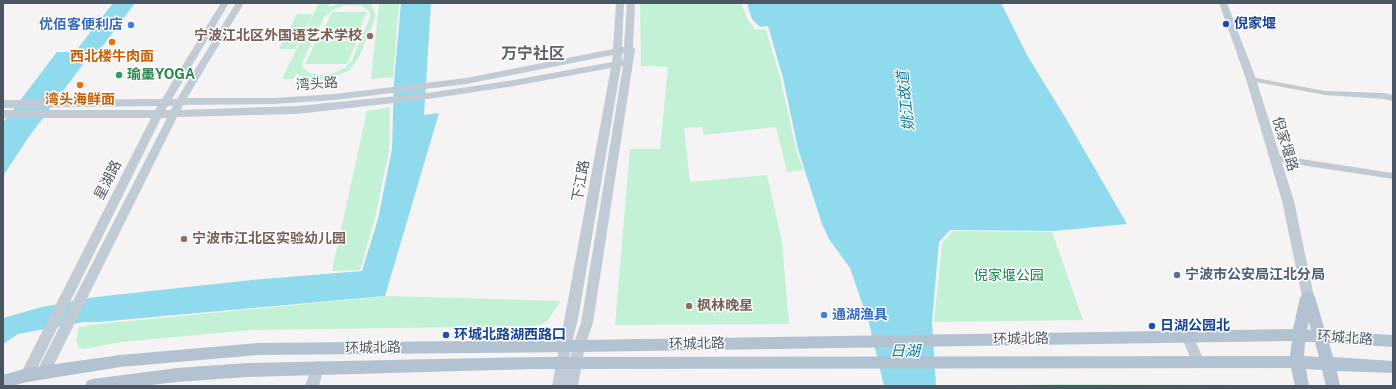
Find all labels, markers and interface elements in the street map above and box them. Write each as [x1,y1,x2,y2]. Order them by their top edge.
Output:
place label: 倪家堰 [1234,16,1276,32]
place label: 优佰客便利店 [39,17,123,33]
marker: 倪家堰 [1221,19,1231,29]
marker: 优佰客便利店 [126,20,136,30]
place label: 宁波江北区外国语艺术学校 [194,28,362,44]
marker: 宁波江北区外国语艺术学校 [365,31,375,41]
marker: 西北楼牛肉面 [107,37,117,47]
district label: 万宁社区 [501,44,565,64]
place label: 西北楼牛肉面 [70,49,154,65]
place label: 瑜墨YOGA [127,67,195,83]
marker: 瑜墨YOGA [114,70,124,80]
water label: 姚江故道 [894,70,918,132]
street label: 湾头路 [295,74,339,94]
marker: 湾头海鲜面 [75,80,85,90]
place label: 湾头海鲜面 [45,92,115,108]
street label: 倪家堰路 [1269,115,1301,173]
street label: 星湖路 [91,157,125,203]
street label: 下江路 [569,159,593,203]
place label: 宁波市江北区实验幼儿园 [192,231,346,247]
marker: 宁波市江北区实验幼儿园 [179,234,189,244]
place label: 宁波市公安局江北分局 [1185,267,1325,283]
park label: 倪家堰公园 [974,268,1044,284]
marker: 宁波市公安局江北分局 [1172,270,1182,280]
place label: 枫林晚星 [697,298,753,314]
marker: 枫林晚星 [684,301,694,311]
place label: 通湖渔具 [832,307,888,323]
marker: 通湖渔具 [819,310,829,320]
place label: 日湖公园北 [1160,318,1230,334]
marker: 日湖公园北 [1147,321,1157,331]
place label: 环城北路湖西路口 [454,327,566,343]
street label: 环城北路 [1316,328,1374,348]
marker: 环城北路湖西路口 [441,330,451,340]
street label: 环城北路 [993,330,1049,348]
street label: 环城北路 [669,335,725,353]
street label: 环城北路 [345,339,401,357]
water label: 日湖 [890,342,920,360]

